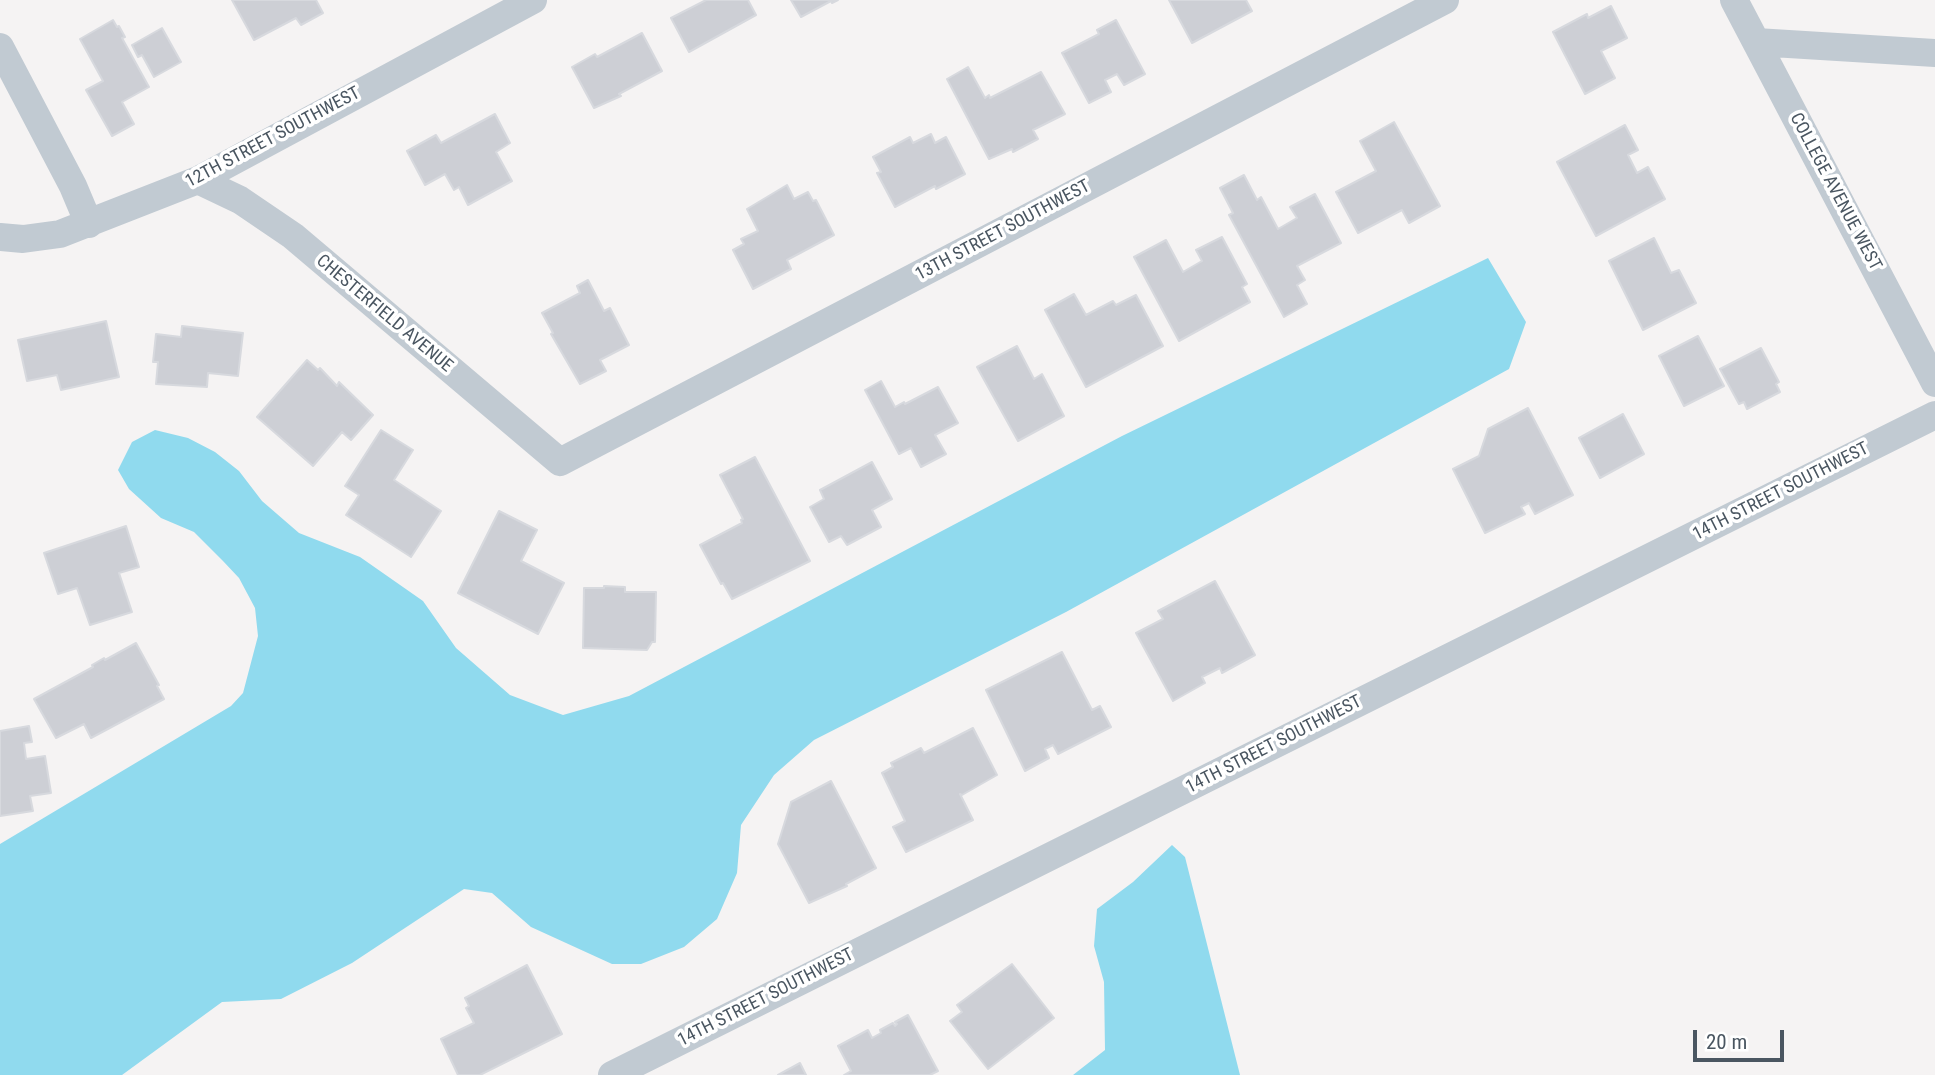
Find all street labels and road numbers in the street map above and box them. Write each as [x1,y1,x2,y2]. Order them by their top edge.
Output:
street label: 12TH STREET SOUTHWEST [182,83,364,193]
street label: COLLEGE AVENUE WEST [1784,110,1886,274]
street label: 13TH STREET SOUTHWEST [912,176,1094,286]
street label: CHESTERFIELD AVENUE [311,251,457,377]
street label: 14TH STREET SOUTHWEST [1689,438,1873,546]
street label: 14TH STREET SOUTHWEST [1182,691,1366,799]
street label: 14TH STREET SOUTHWEST [674,944,858,1052]

